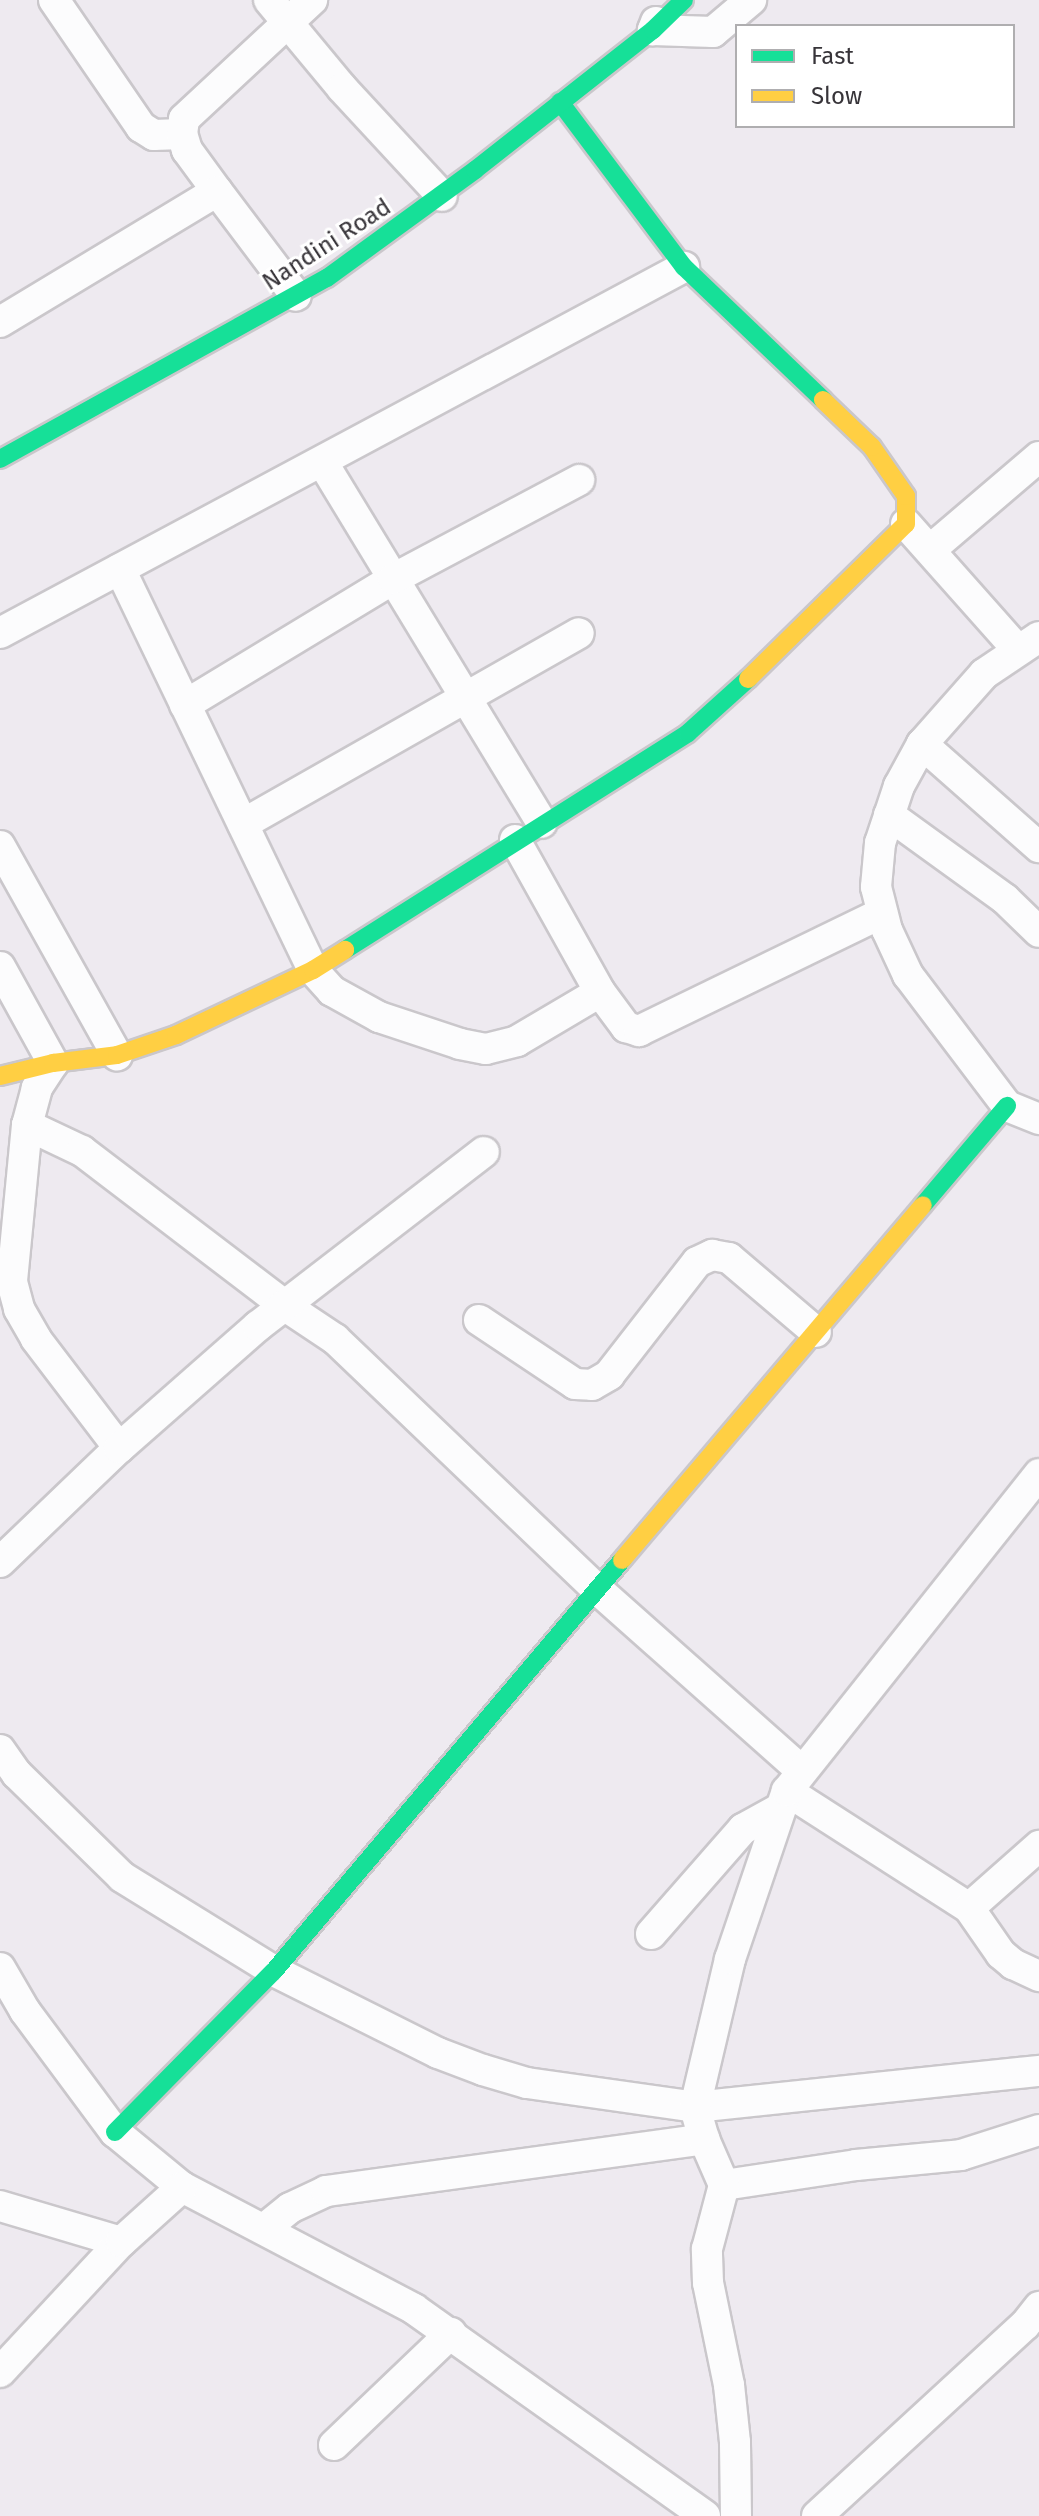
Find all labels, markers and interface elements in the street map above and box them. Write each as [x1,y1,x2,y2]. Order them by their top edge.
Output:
legend [735,24,1015,128]
text: Fast [811,42,854,70]
text: Slow [811,82,862,110]
street label: Nandini Road [257,193,397,297]

